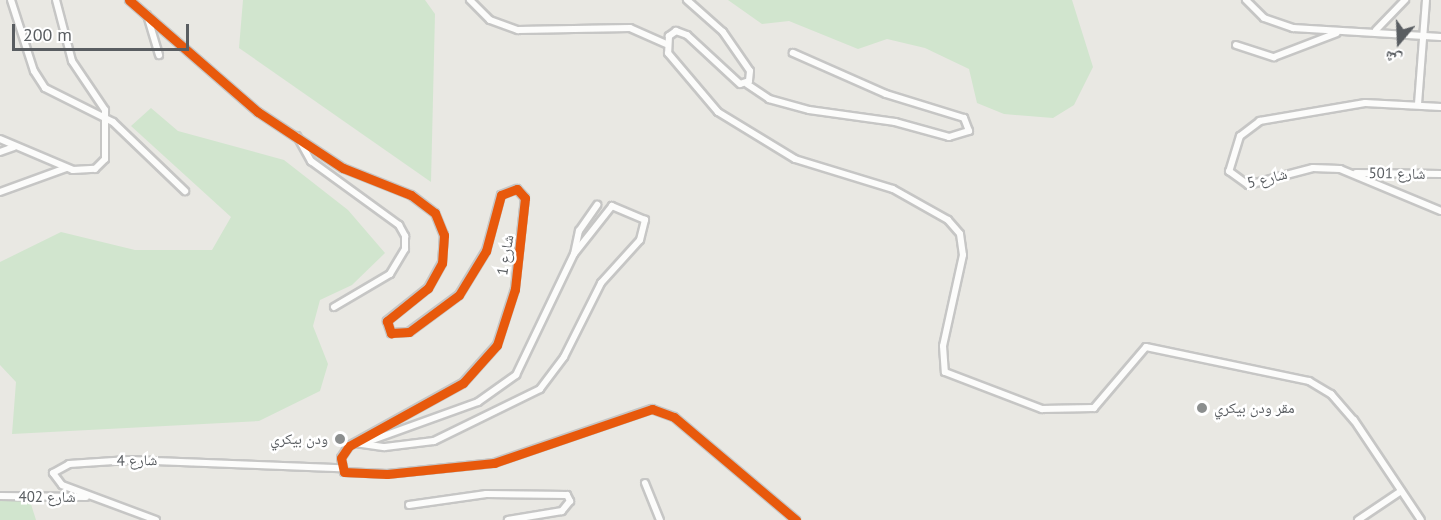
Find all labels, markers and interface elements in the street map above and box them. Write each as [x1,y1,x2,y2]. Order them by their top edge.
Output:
scale bar [15,12,192,50]
north arrow [1369,12,1429,72]
text: 200 m [23,23,72,46]
text: ش [1382,47,1404,71]
street label: شارع 5 [1245,164,1289,192]
street label: شارع 501 [1368,164,1426,182]
street label: شارع 1 [493,233,517,277]
place label: مقر ودن بيكري [1214,399,1294,417]
marker: مقر ودن بيكري [1195,401,1209,415]
place label: ودن بيكري [270,430,328,448]
marker: ودن بيكري [333,432,347,446]
street label: شارع 4 [116,451,158,469]
street label: شارع 402 [18,488,76,506]

